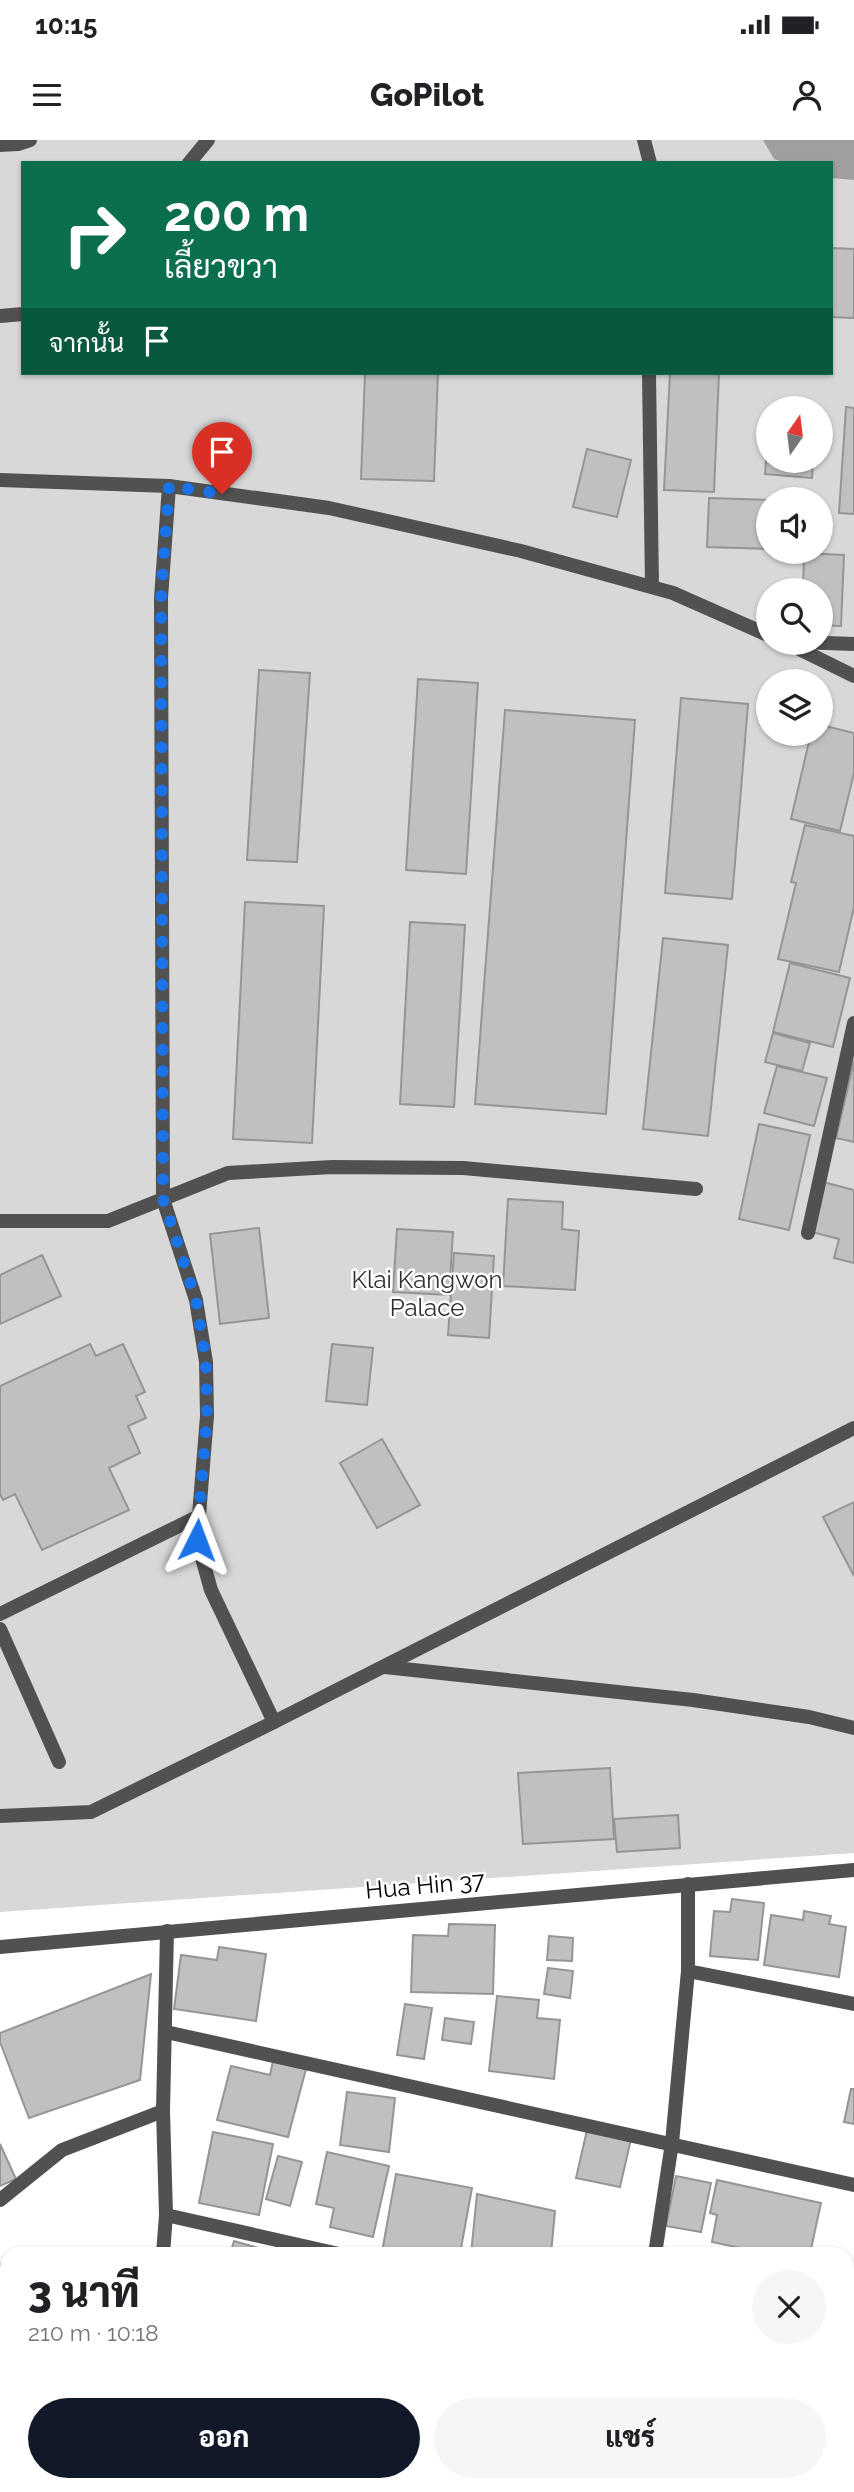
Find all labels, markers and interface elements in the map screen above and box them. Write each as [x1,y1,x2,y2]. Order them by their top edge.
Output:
text: 10:15 [35,10,97,40]
icon: menu [28,76,66,114]
text: GoPilot [370,76,484,113]
icon: person [788,76,826,114]
text: 200 m [164,185,309,242]
icon: right [49,189,140,280]
text: เลี้ยวขวา [164,248,278,285]
icon: arrive [138,322,176,360]
text: จากนั้น [49,328,124,358]
north arrow [756,396,833,472]
map controls [756,396,833,746]
pin [192,422,252,494]
icon: arrive [203,433,241,471]
button: sound [756,487,833,564]
button: search [756,578,833,655]
button: layers [756,669,833,746]
park label: Klai Kangwon Palace [351,1265,503,1322]
position arrow [160,1503,234,1577]
street label: Hua Hin 37 [364,1865,486,1905]
text: 3 นาที [28,2268,140,2317]
button: close [752,2270,826,2344]
text: 210 m · 10:18 [28,2319,159,2346]
button: ออก [28,2398,420,2478]
button: แชร์ [434,2398,826,2478]

